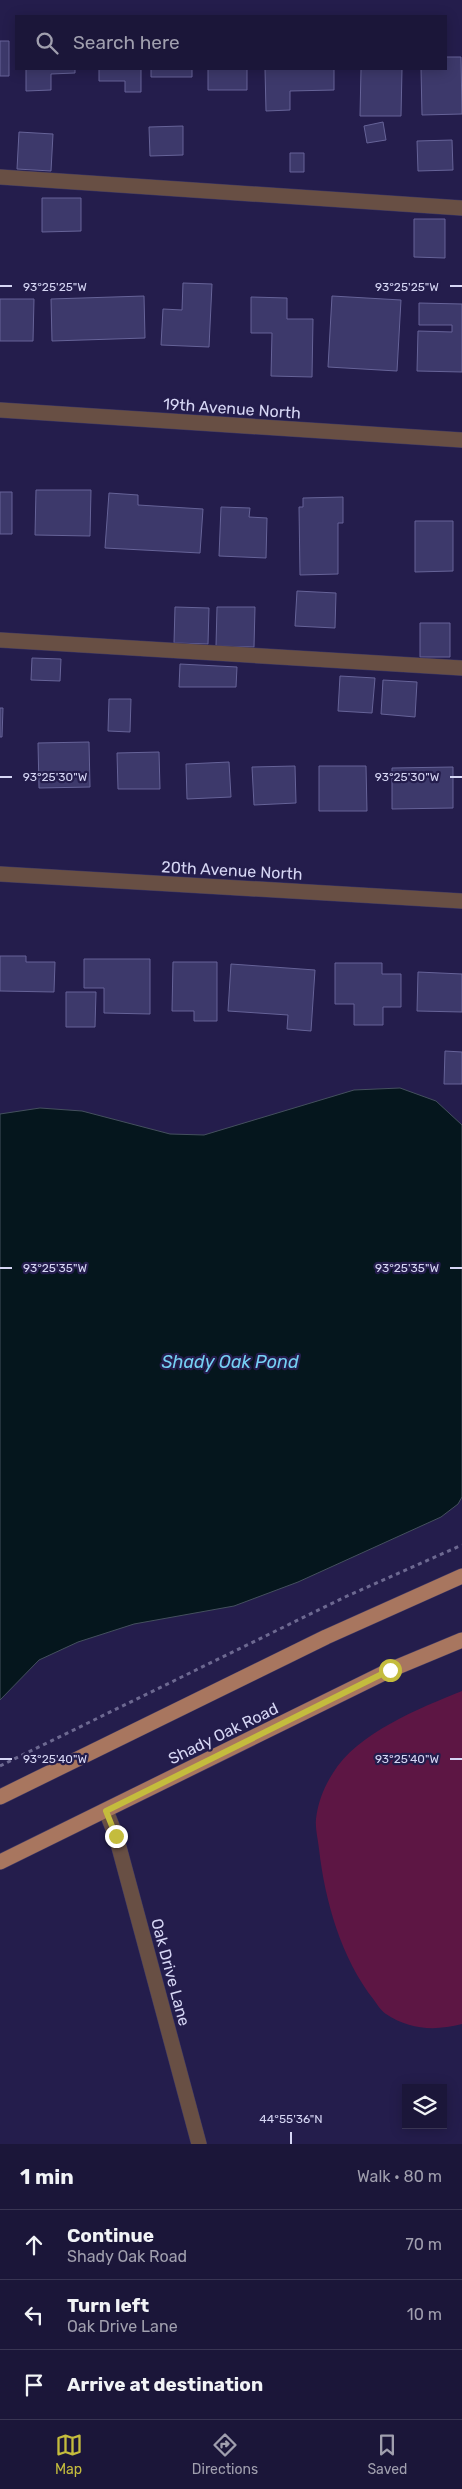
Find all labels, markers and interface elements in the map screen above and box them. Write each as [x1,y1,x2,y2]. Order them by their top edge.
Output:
search box [15,15,447,70]
icon: search [33,29,61,57]
text: Search here [73,31,180,54]
text: 93°25'25"W [23,280,87,294]
text: 93°25'25"W [375,280,439,294]
street label: 19th Avenue North [162,394,302,423]
text: 93°25'30"W [23,770,88,784]
text: 93°25'30"W [375,770,440,784]
street label: 20th Avenue North [161,857,303,884]
text: 93°25'35"W [23,1261,87,1275]
text: 93°25'35"W [375,1261,439,1275]
water label: Shady Oak Pond [161,1351,299,1373]
route start [379,1659,402,1682]
street label: Shady Oak Road [165,1699,281,1768]
text: 93°25'40"W [23,1752,87,1766]
text: 93°25'40"W [375,1752,439,1766]
route end [105,1825,128,1848]
street label: Oak Drive Lane [147,1916,194,2028]
map controls [402,2084,447,2129]
button: layers [402,2084,447,2129]
text: 44°55'36"N [259,2112,323,2126]
text: 1 min [20,2164,74,2189]
text: Walk · 80 m [357,2167,442,2186]
text: Continue [67,2224,154,2247]
icon: ahead [20,2231,48,2259]
text: 70 m [405,2235,442,2254]
text: Shady Oak Road [67,2247,187,2266]
text: Turn left [67,2294,149,2317]
icon: left [20,2301,48,2329]
text: 10 m [407,2305,442,2324]
text: Oak Drive Lane [67,2317,178,2336]
icon: arrive [20,2371,48,2399]
text: Arrive at destination [67,2373,263,2396]
tab: Map [55,2431,83,2478]
tab: Directions [192,2431,258,2478]
tab: Saved [367,2431,407,2478]

